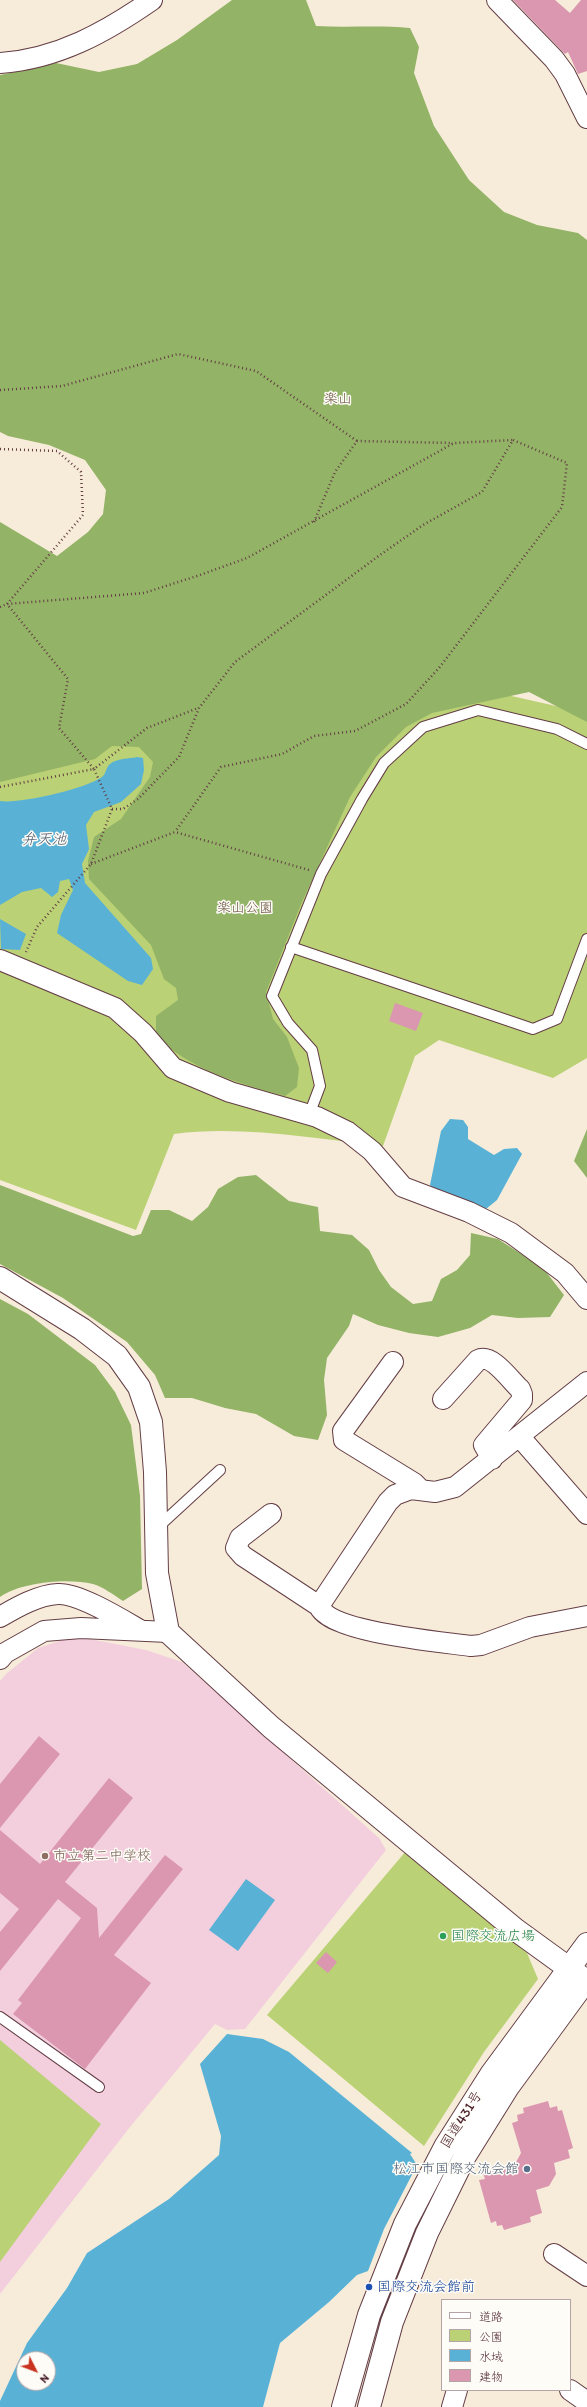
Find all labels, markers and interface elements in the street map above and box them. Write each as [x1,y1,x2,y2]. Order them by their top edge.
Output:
park label: 楽山 [324,391,352,407]
water label: 弁天池 [22,831,66,849]
park label: 楽山公園 [217,900,273,916]
place label: 市立第二中学校 [53,1848,151,1864]
marker: 市立第二中学校 [40,1851,50,1861]
place label: 国際交流広場 [451,1928,535,1944]
marker: 国際交流広場 [438,1931,448,1941]
street label: 国道431号 [438,2088,486,2152]
place label: 松江市国際交流会館 [393,2161,519,2177]
marker: 松江市国際交流会館 [522,2164,532,2174]
place label: 国際交流会館前 [377,2279,475,2295]
marker: 国際交流会館前 [364,2282,374,2292]
legend [441,2299,571,2391]
text: 道路 [479,2310,503,2324]
text: 公園 [479,2330,503,2344]
text: 水域 [479,2350,503,2364]
north arrow [16,2351,56,2391]
text: 建物 [479,2370,503,2384]
text: N [37,2372,52,2386]

